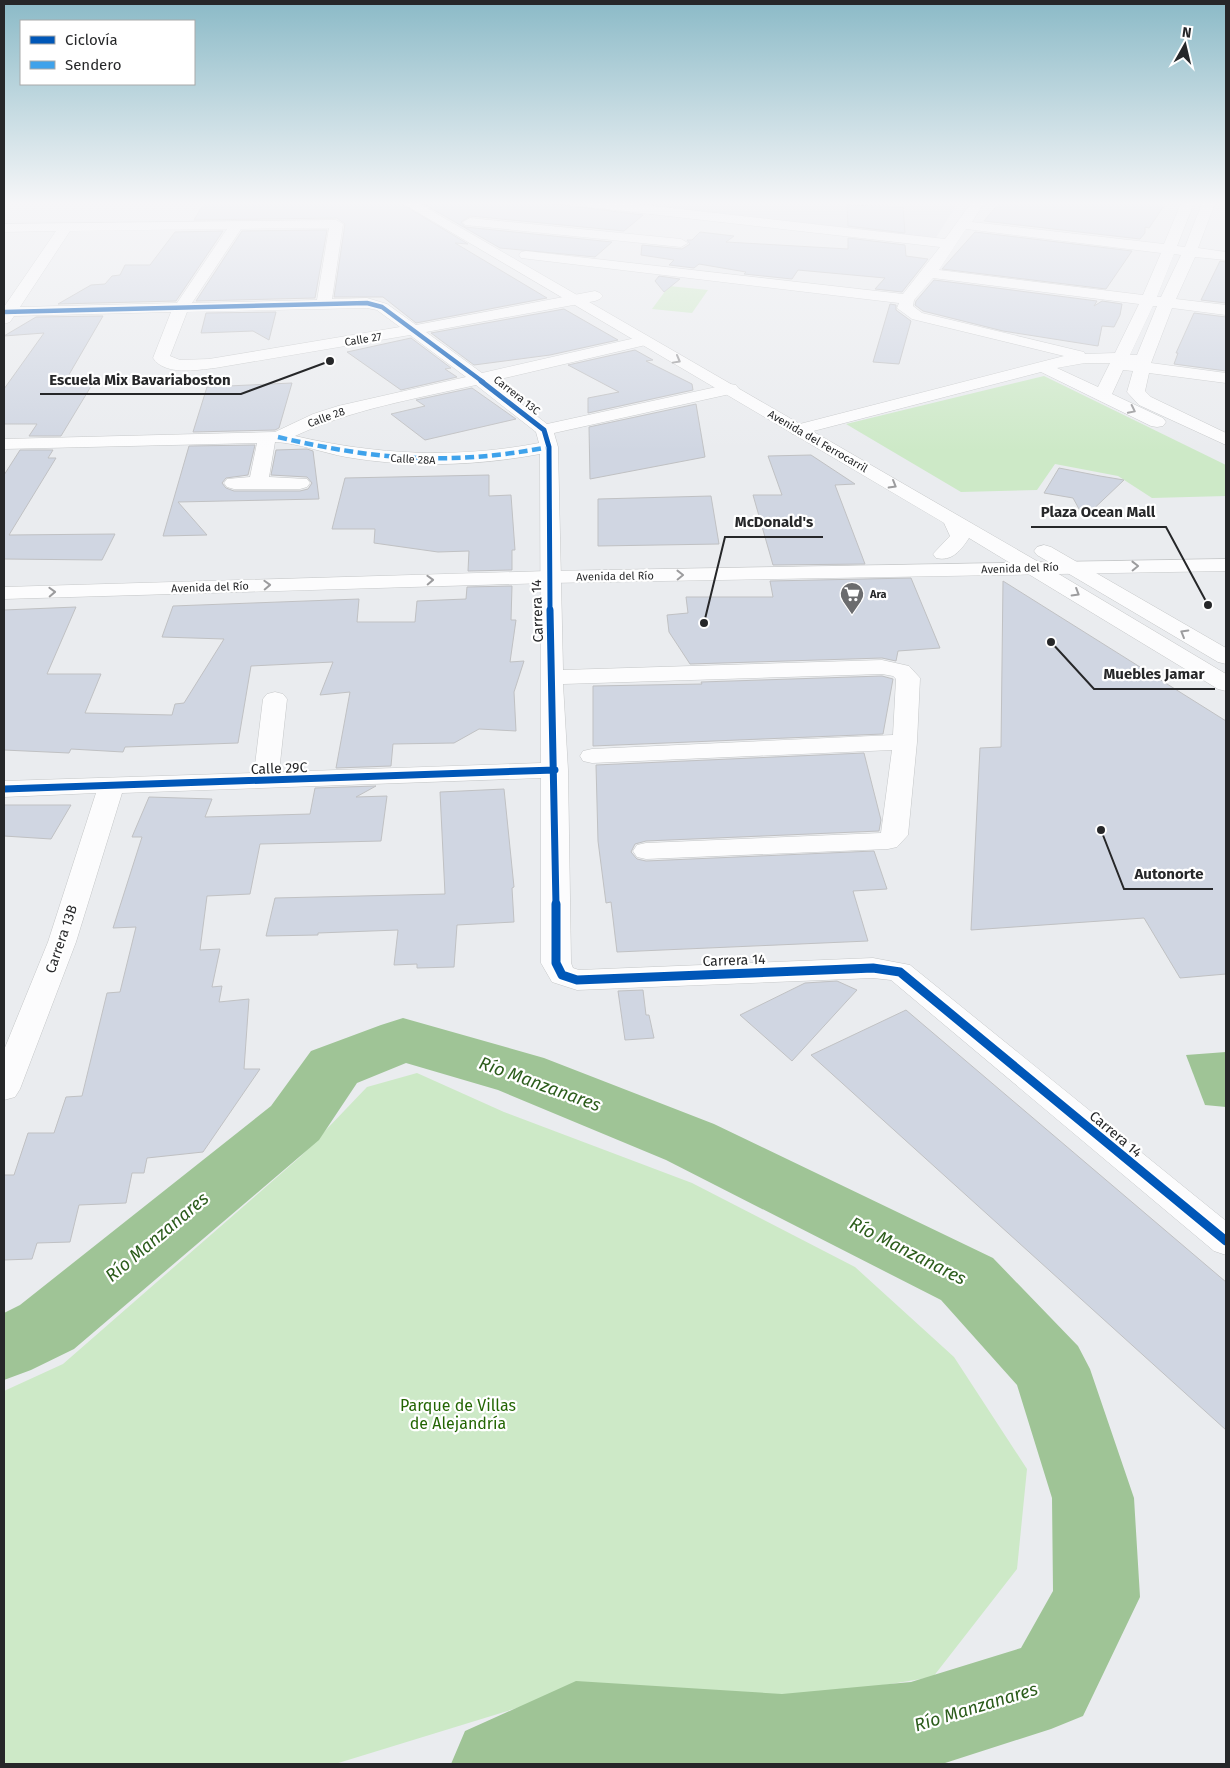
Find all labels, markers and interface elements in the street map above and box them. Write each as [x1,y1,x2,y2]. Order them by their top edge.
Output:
legend [20,20,195,85]
north arrow [1160,20,1210,70]
text: N [1181,24,1193,42]
text: Ciclovía [65,31,118,49]
text: Sendero [65,56,121,74]
street label: Calle 27 [344,330,383,349]
one-way arrow [672,354,681,364]
callout: Escuela Mix Bavariaboston [40,364,241,394]
text: Escuela Mix Bavariaboston [49,371,231,389]
street label: Carrera 13C [491,373,543,418]
one-way arrow [1127,404,1136,414]
street label: Calle 28 [306,405,347,430]
street label: Avenida del Ferrocarril [766,408,870,475]
street label: Calle 28A [390,452,436,467]
one-way arrow [888,479,897,489]
callout: Plaza Ocean Mall [1031,497,1166,527]
text: Plaza Ocean Mall [1041,503,1156,521]
callout: McDonald's [725,507,823,537]
text: McDonald's [735,513,813,531]
street label: Avenida del Río [981,561,1059,576]
one-way arrow [1132,561,1139,571]
street label: Avenida del Río [576,569,654,584]
one-way arrow [676,570,684,580]
one-way arrow [426,575,434,586]
street label: Carrera 14 [528,579,547,643]
street label: Avenida del Río [171,580,249,595]
one-way arrow [264,580,272,591]
supermarket icon: Ara [839,581,865,615]
one-way arrow [49,586,57,597]
one-way arrow [1071,587,1080,597]
place label: Ara [869,588,887,601]
one-way arrow [1180,629,1189,639]
callout: Muebles Jamar [1094,659,1215,689]
text: Muebles Jamar [1104,665,1205,683]
street label: Calle 29C [250,759,308,778]
callout: Autonorte [1124,859,1213,889]
text: Autonorte [1134,865,1203,883]
street label: Carrera 13B [42,903,81,976]
street label: Carrera 14 [702,951,766,970]
water label: Río Manzanares [476,1052,604,1116]
street label: Carrera 14 [1086,1108,1146,1162]
water label: Río Manzanares [101,1187,213,1287]
water label: Río Manzanares [846,1212,970,1290]
park label: Parque de Villas de Alejandría [400,1396,516,1433]
water label: Río Manzanares [912,1678,1040,1736]

